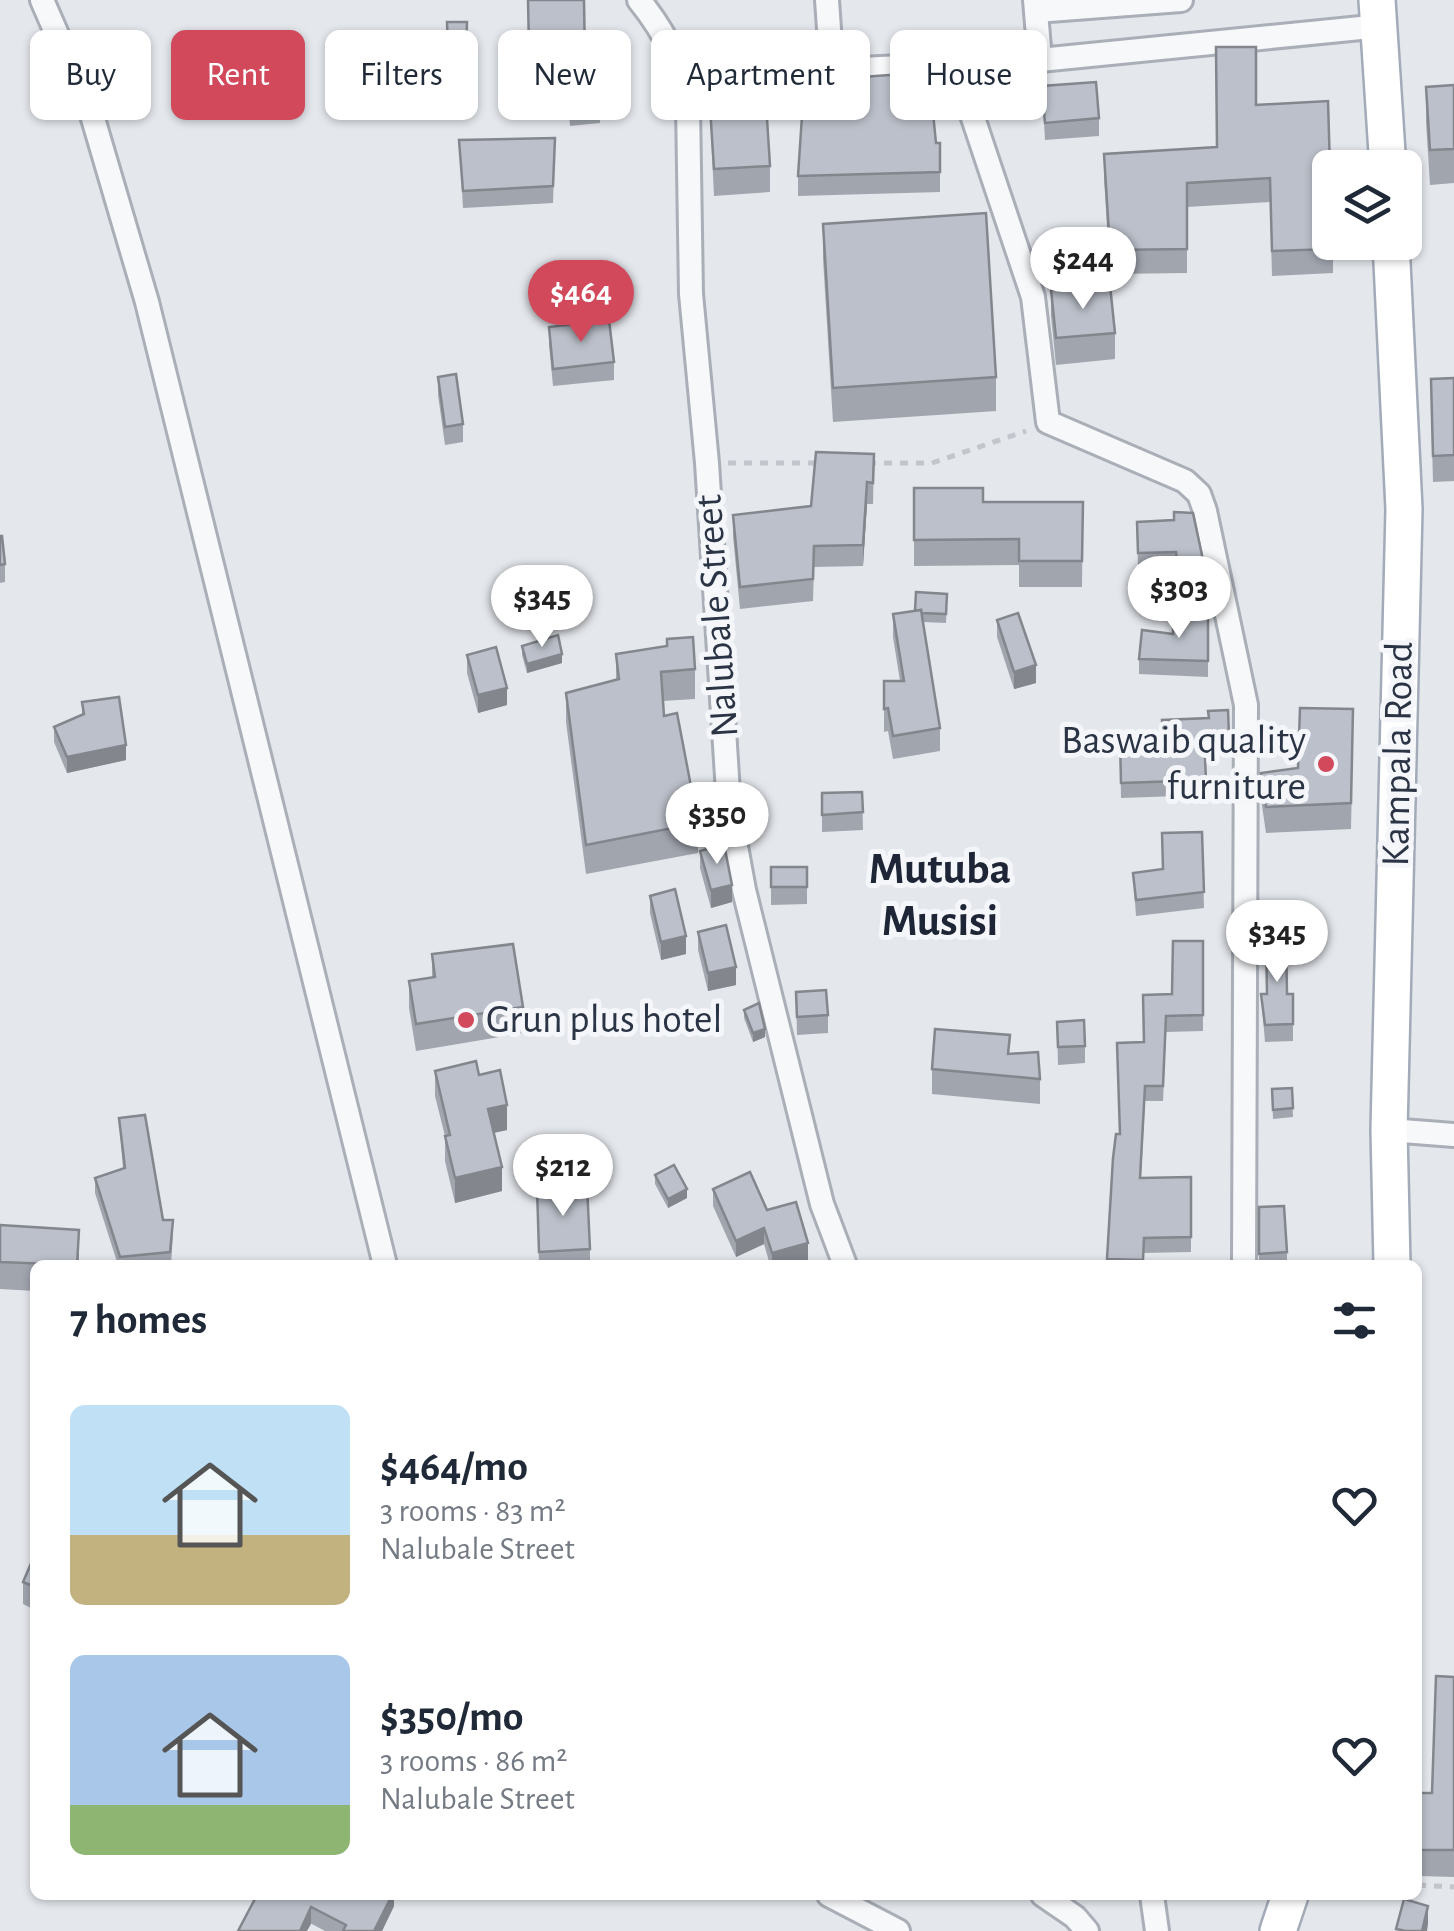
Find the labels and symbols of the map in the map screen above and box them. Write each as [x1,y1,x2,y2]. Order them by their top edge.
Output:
pin: $244 [1024,227,1142,312]
pin: $464 [522,260,640,345]
street label: Nalubale Street [689,493,745,739]
pin: $303 [1120,556,1238,641]
pin: $345 [483,565,601,650]
street label: Kampala Road [1376,641,1420,867]
place label: Baswaib quality furniture [1061,721,1306,807]
marker: Baswaib quality furniture [1315,753,1337,775]
pin: $350 [658,782,776,867]
district label: Mutuba Musisi [869,847,1011,944]
pin: $345 [1218,900,1336,985]
place label: Grun plus hotel [486,1000,722,1040]
marker: Grun plus hotel [455,1009,477,1031]
pin: $212 [504,1134,622,1219]

